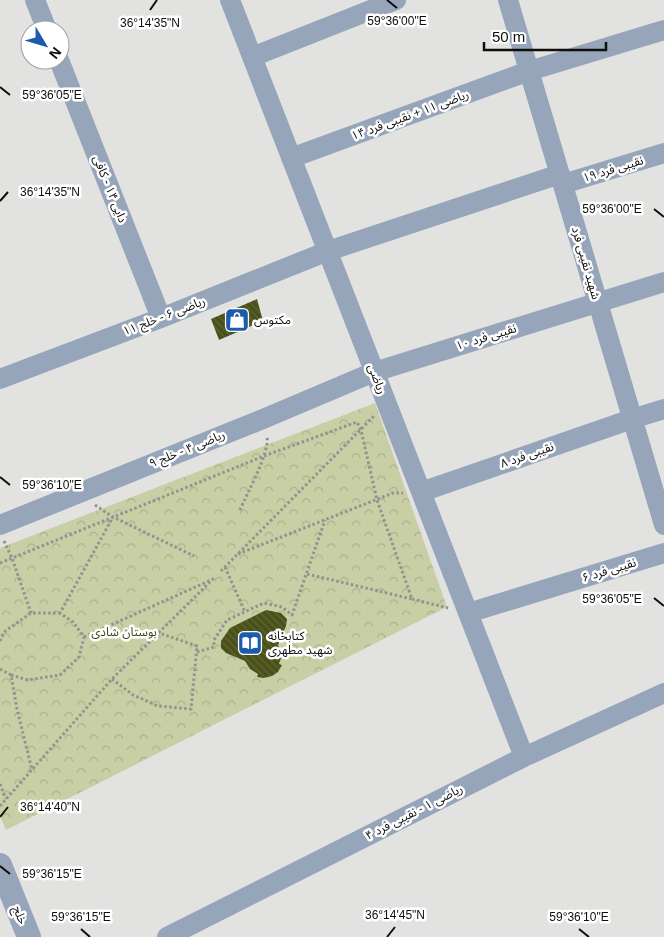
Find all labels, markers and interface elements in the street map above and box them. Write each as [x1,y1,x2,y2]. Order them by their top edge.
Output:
text: 59°36'00"E [367,14,427,28]
text: 36°14'35"N [120,16,180,30]
north arrow [20,20,70,70]
scale bar [484,20,606,52]
text: 50 m [492,28,525,45]
text: N [46,44,65,62]
street label: ریاضی ۱۱ + نقیبی فرد ۱۴ [349,87,471,143]
text: 59°36'05"E [22,88,82,102]
street label: دایی ۱۴ - کافی [90,153,130,225]
street label: نقیبی فرد ۱۹ [581,153,645,185]
text: 36°14'35"N [20,185,80,199]
text: 59°36'00"E [582,202,642,216]
street label: شهید نقیبی فرد [569,225,603,301]
street label: ریاضی ۶ - خلج ۱۱ [121,294,208,340]
shop icon: مکتوس [224,307,250,333]
place label: مکتوس [254,313,291,327]
street label: نقیبی فرد ۱۰ [454,321,518,353]
street label: ریاضی [365,362,389,396]
street label: ریاضی ۴ - خلج ۹ [147,427,228,472]
street label: نقیبی فرد ۸ [498,439,556,471]
text: 59°36'10"E [22,478,82,492]
street label: نقیبی فرد ۶ [580,555,638,585]
text: 59°36'05"E [582,592,642,606]
park label: بوستان شادی [91,625,157,639]
place label: کتابخانه شهید مطهری [268,629,332,657]
library icon: کتابخانه شهید مطهری [237,630,263,656]
street label: ریاضی ۱ - نقیبی فرد ۴ [363,781,465,843]
text: 36°14'40"N [20,800,80,814]
text: 59°36'15"E [22,867,82,881]
street label: خلج [8,904,30,927]
text: 36°14'45"N [365,908,425,922]
text: 59°36'15"E [51,910,111,924]
text: 59°36'10"E [549,910,609,924]

